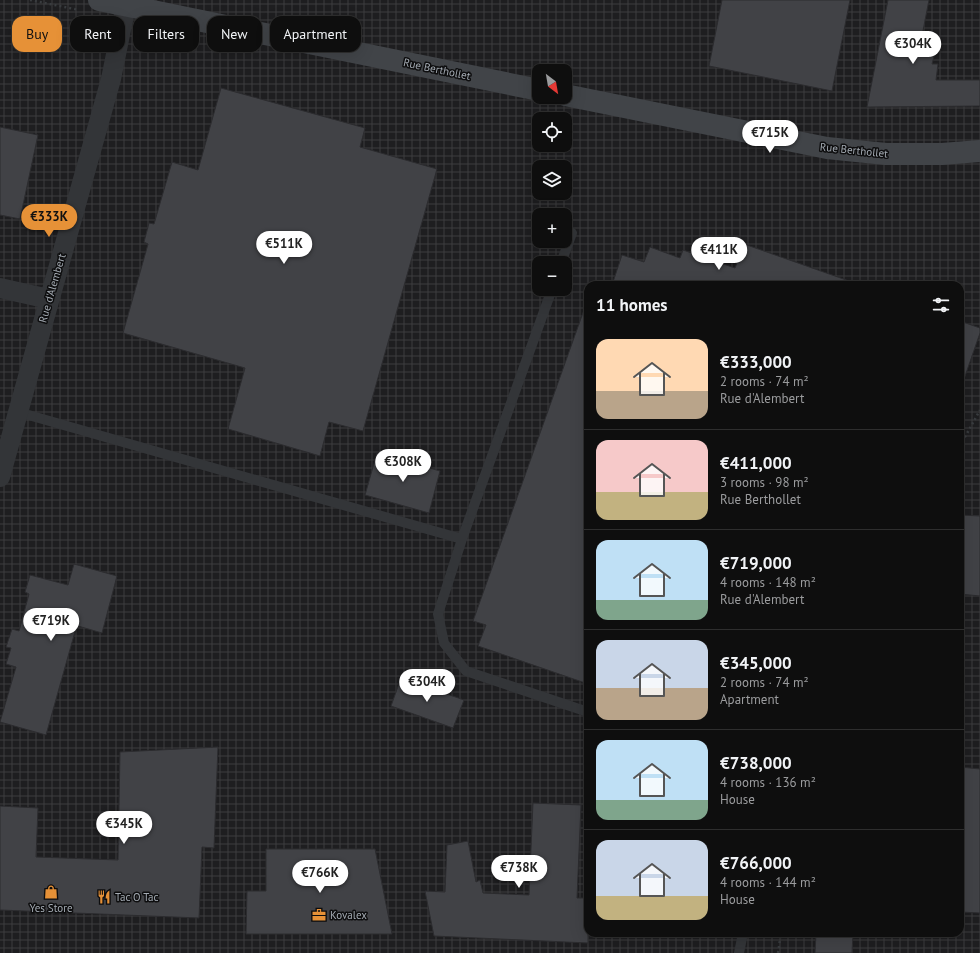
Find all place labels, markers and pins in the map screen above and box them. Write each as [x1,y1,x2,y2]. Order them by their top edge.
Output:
pin: €304K [885,31,941,65]
pin: €715K [742,120,798,154]
pin: €333K [21,204,77,238]
pin: €511K [256,231,312,265]
pin: €411K [691,237,747,271]
pin: €308K [375,449,431,483]
pin: €719K [23,608,79,642]
pin: €304K [399,669,455,703]
pin: €345K [96,811,152,845]
pin: €738K [491,855,547,889]
pin: €766K [292,860,348,894]
shop icon: Yes Store [43,884,59,900]
restaurant icon: Tac O Tac [96,889,112,905]
place label: Tac O Tac [115,890,159,904]
place label: Yes Store [29,901,73,915]
office icon: Kovalex [311,907,327,923]
place label: Kovalex [330,908,367,922]

